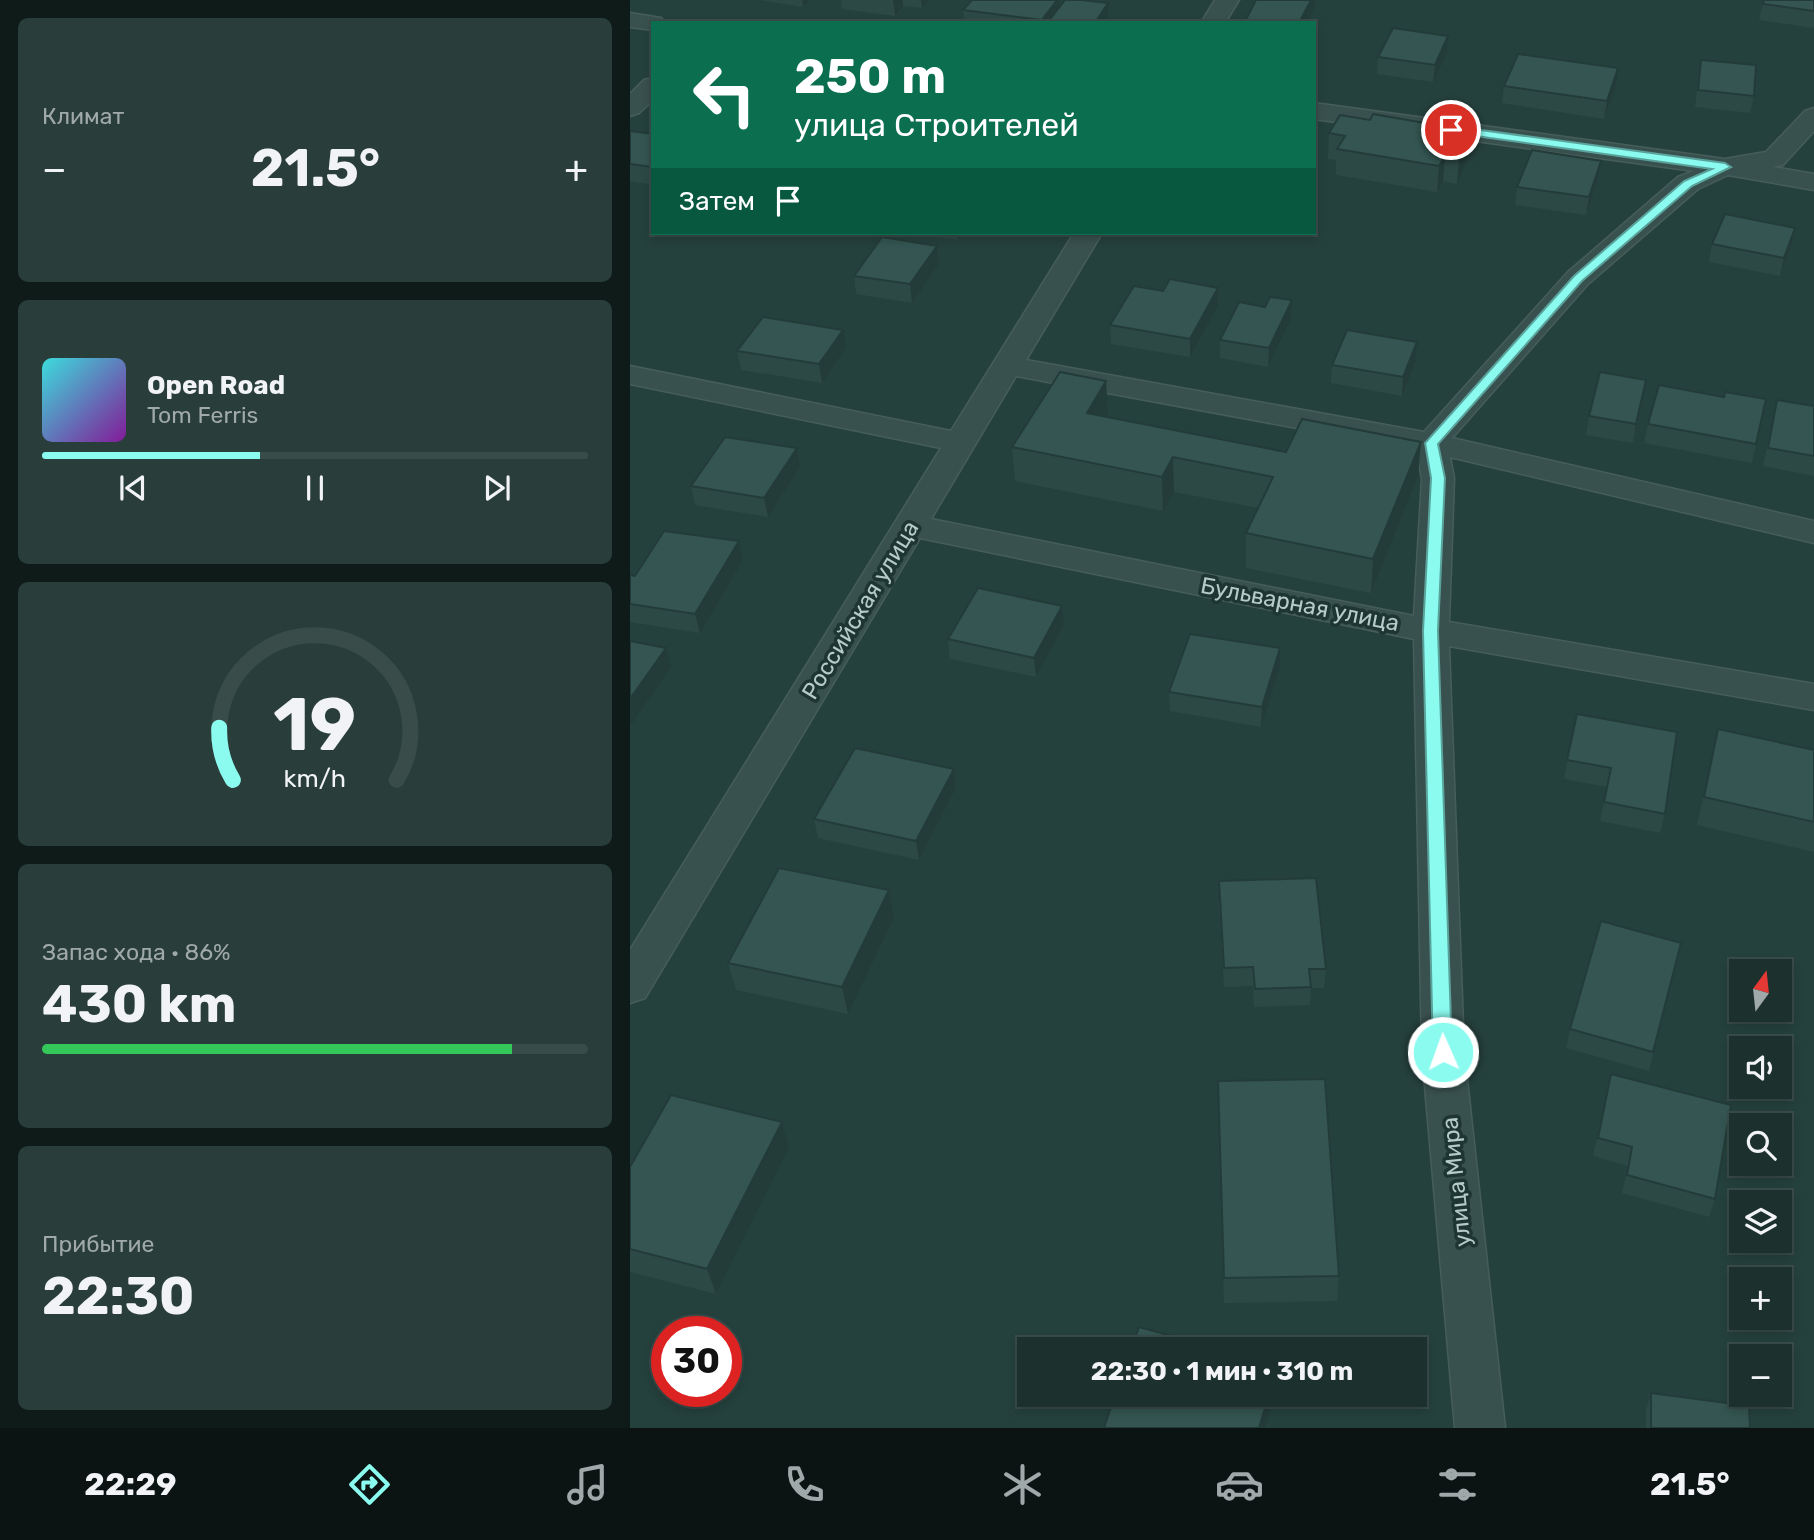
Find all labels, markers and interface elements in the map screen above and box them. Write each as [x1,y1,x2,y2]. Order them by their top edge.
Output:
text: 250 m [794,47,946,105]
icon: left [679,49,770,140]
pin [1421,100,1481,160]
text: Климат [42,102,124,130]
text: улица Строителей [794,106,1079,144]
icon: arrive [1432,111,1470,149]
text: 21.5° [251,137,380,199]
text: − [42,146,67,192]
text: + [564,146,588,192]
icon: arrive [769,182,807,220]
text: Затем [679,186,755,217]
text: Open Road [147,370,285,401]
text: Tom Ferris [147,401,258,429]
icon: previous [114,469,152,507]
icon: pause [296,469,334,507]
icon: next [478,469,516,507]
street label: Российская улица [796,516,924,704]
street label: Бульварная улица [1198,571,1402,637]
text: 19 [274,682,356,768]
text: km/h [284,764,346,793]
text: Запас хода · 86% [42,938,231,966]
north arrow [1729,959,1792,1022]
map controls [1729,959,1792,1407]
text: 430 km [42,973,236,1035]
position arrow [1406,1015,1480,1089]
button: sound [1729,1036,1792,1099]
button: search [1729,1113,1792,1176]
street label: улица Мира [1435,1116,1477,1248]
button: layers [1729,1190,1792,1253]
text: Прибытие [42,1230,154,1258]
text: 22:30 [42,1265,194,1327]
button: + [1729,1267,1792,1330]
speed limit sign: 30 [651,1316,742,1407]
button: − [1729,1344,1792,1407]
text: 22:30 · 1 мин · 310 m [1091,1356,1353,1387]
icon: directions [345,1460,394,1509]
icon: music [563,1460,612,1509]
icon: phone [780,1460,829,1509]
icon: climate [998,1460,1047,1509]
icon: car [1215,1460,1264,1509]
icon: filters [1433,1460,1482,1509]
text: 22:29 [84,1465,177,1503]
text: 21.5° [1650,1465,1730,1503]

